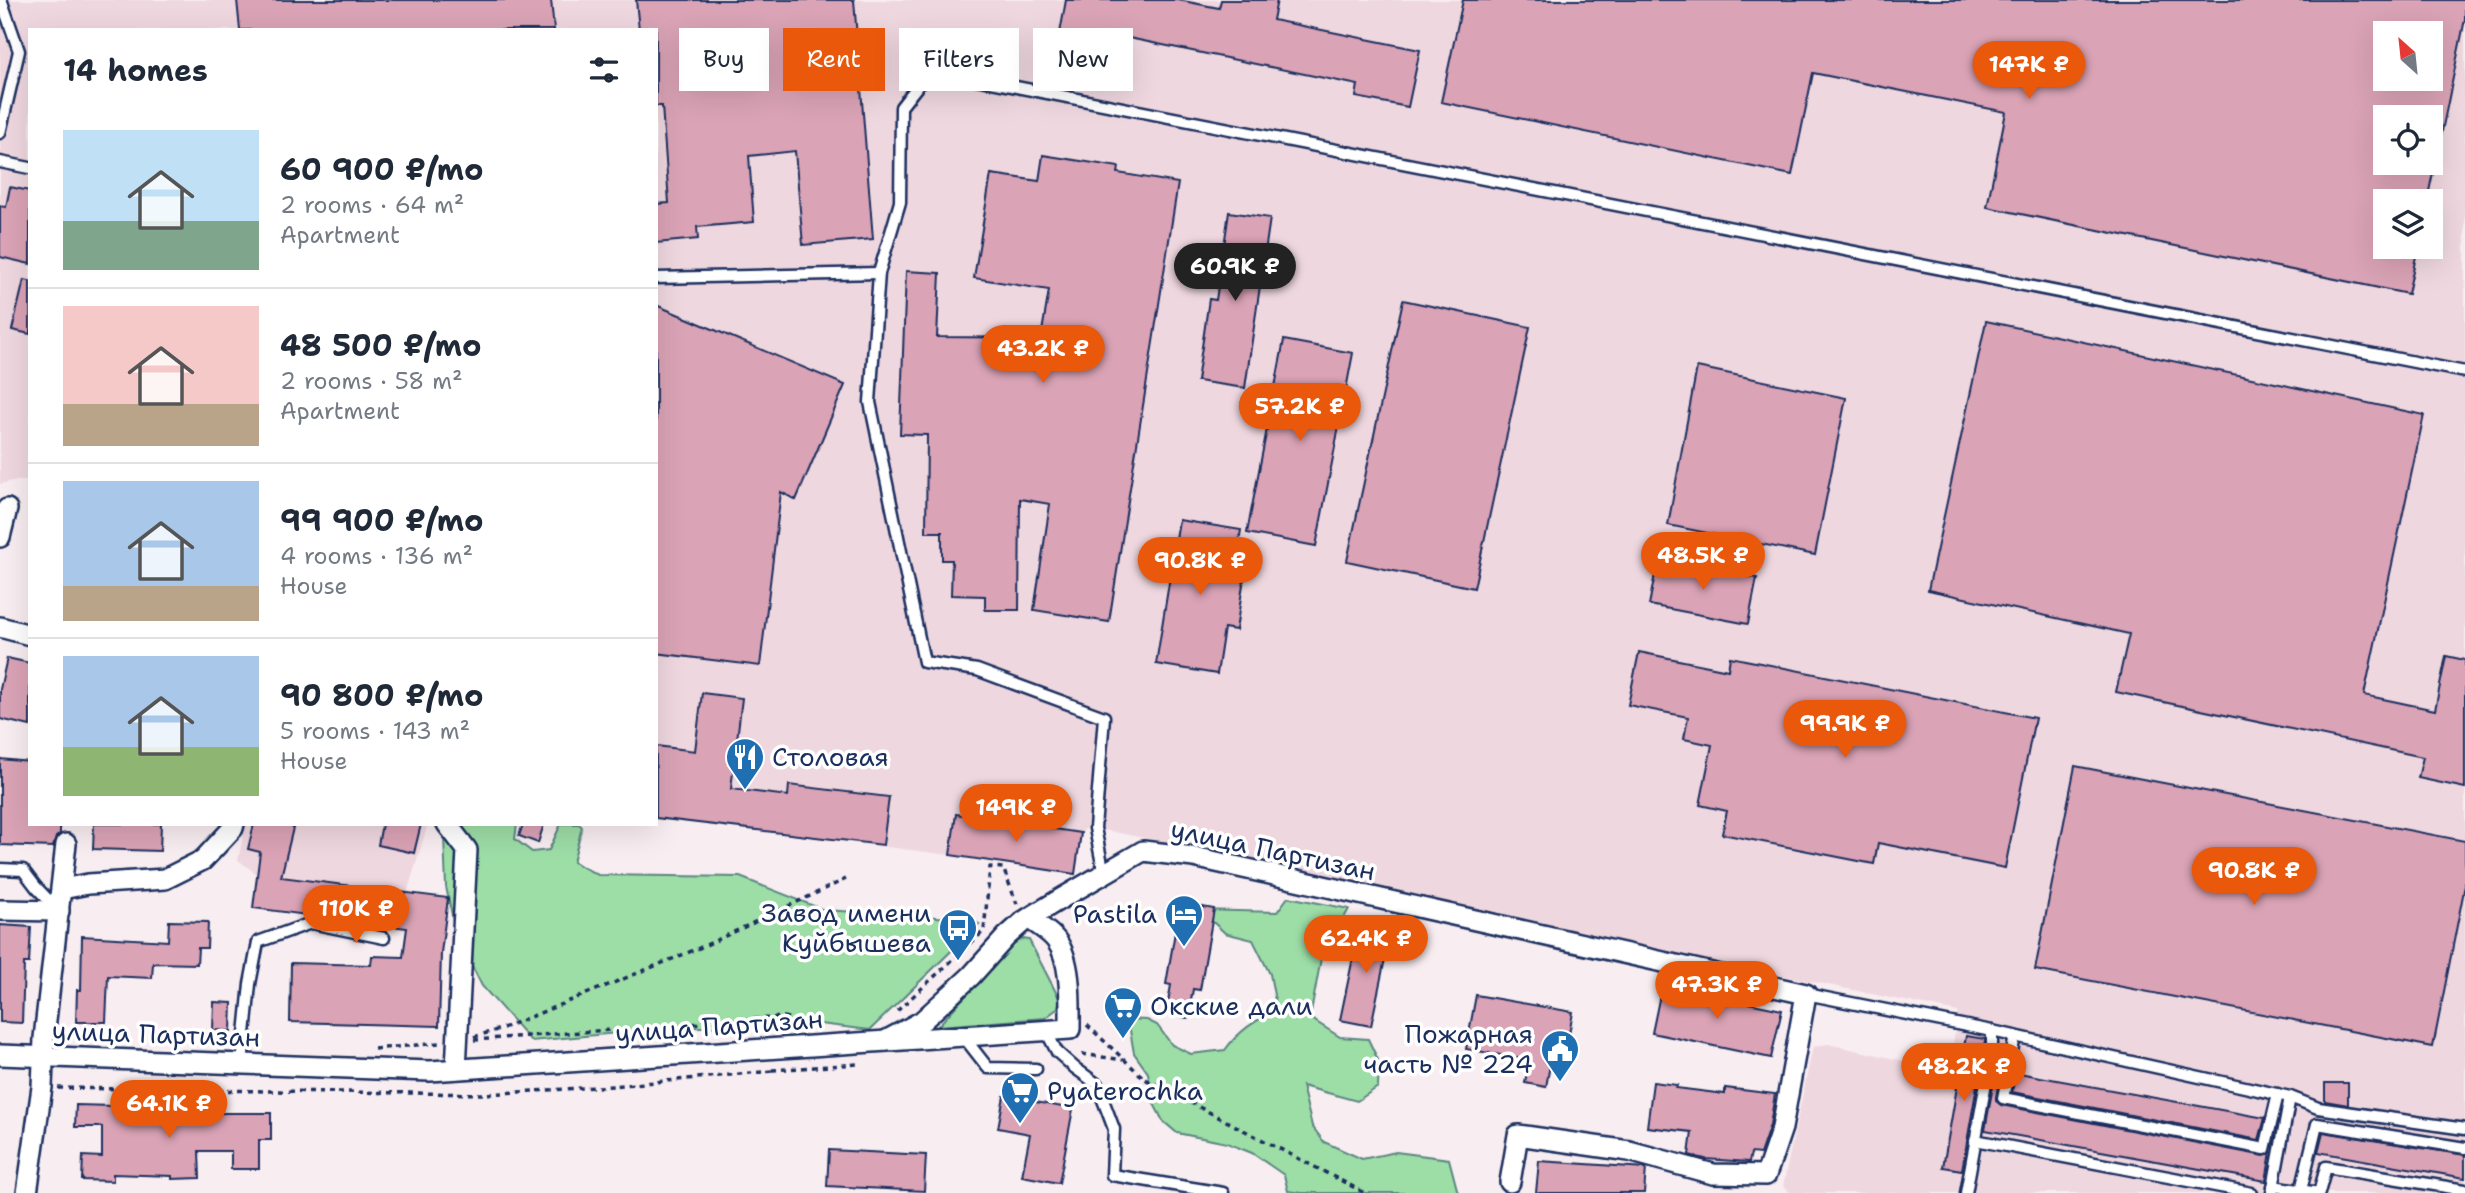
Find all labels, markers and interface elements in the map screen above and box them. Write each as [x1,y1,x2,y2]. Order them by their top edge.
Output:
north arrow [2373,21,2443,91]
map controls [2373,21,2443,259]
chip: Buy [679,28,769,91]
chip: Rent [783,28,885,91]
chip: Filters [899,28,1019,91]
chip: New [1033,28,1133,91]
pin: 147K ₽ [1972,42,2086,101]
text: 147K ₽ [1989,49,2069,79]
text: 14 homes [63,50,208,91]
icon: filters [585,51,623,89]
button: locate [2373,105,2443,175]
text: 60 900 ₽/mo [280,149,484,190]
icon: home [119,158,203,242]
button: layers [2373,189,2443,259]
text: 2 rooms · 64 m² [280,190,464,220]
text: Apartment [280,220,400,250]
pin: 60.9K ₽ [1170,244,1300,303]
text: 60.9K ₽ [1190,251,1280,281]
text: 48 500 ₽/mo [280,325,482,366]
pin: 43.2K ₽ [978,326,1108,385]
text: 43.2K ₽ [997,333,1089,363]
icon: home [119,334,203,418]
text: 2 rooms · 58 m² [280,366,463,396]
pin: 57.2K ₽ [1235,384,1365,443]
text: 57.2K ₽ [1255,391,1345,421]
text: Apartment [280,396,400,426]
text: 99 900 ₽/mo [280,500,483,541]
icon: home [119,509,203,593]
pin: 48.5K ₽ [1638,532,1768,592]
pin: 90.8K ₽ [1135,538,1265,597]
text: 48.5K ₽ [1657,540,1749,570]
text: 4 rooms · 136 m² [280,541,473,571]
text: 90.8K ₽ [1154,545,1246,575]
text: House [280,571,348,601]
text: 90 800 ₽/mo [280,675,484,716]
icon: home [119,684,203,768]
pin: 99.9K ₽ [1780,700,1910,760]
text: 99.9K ₽ [1799,708,1891,738]
text: 5 rooms · 143 m² [280,716,470,746]
restaurant icon: Столовая [724,736,766,791]
place label: Столовая [772,739,889,774]
text: House [280,746,348,776]
pin: 149K ₽ [959,784,1073,844]
text: 149K ₽ [975,792,1057,822]
street label: улица Партизан [1168,811,1379,888]
pin: 90.8K ₽ [2189,848,2319,907]
text: 90.8K ₽ [2208,855,2300,885]
pin: 110K ₽ [299,886,413,945]
text: 110K ₽ [318,893,394,923]
hotel icon: Pastila [1163,893,1205,948]
place label: Завод имени Куйбышева [761,895,931,960]
place label: Pastila [1073,896,1157,931]
bus stop icon: Завод имени Куйбышева [937,907,979,962]
pin: 62.4K ₽ [1301,916,1431,975]
text: 62.4K ₽ [1320,923,1412,953]
pin: 47.3K ₽ [1652,962,1782,1021]
text: 47.3K ₽ [1671,969,1763,999]
supermarket icon: Окские дали [1102,985,1144,1040]
place label: Окские дали [1150,988,1313,1023]
street label: улица Партизан [614,1001,824,1050]
street label: улица Партизан [51,1012,261,1055]
place label: Пожарная часть № 224 [1363,1016,1533,1081]
public building icon: Пожарная часть № 224 [1539,1028,1581,1083]
pin: 48.2K ₽ [1899,1044,2029,1103]
text: 48.2K ₽ [1917,1051,2011,1081]
supermarket icon: Pyaterochka [999,1070,1041,1125]
place label: Pyaterochka [1047,1073,1203,1108]
pin: 64.1K ₽ [104,1080,234,1140]
text: 64.1K ₽ [126,1088,212,1118]

